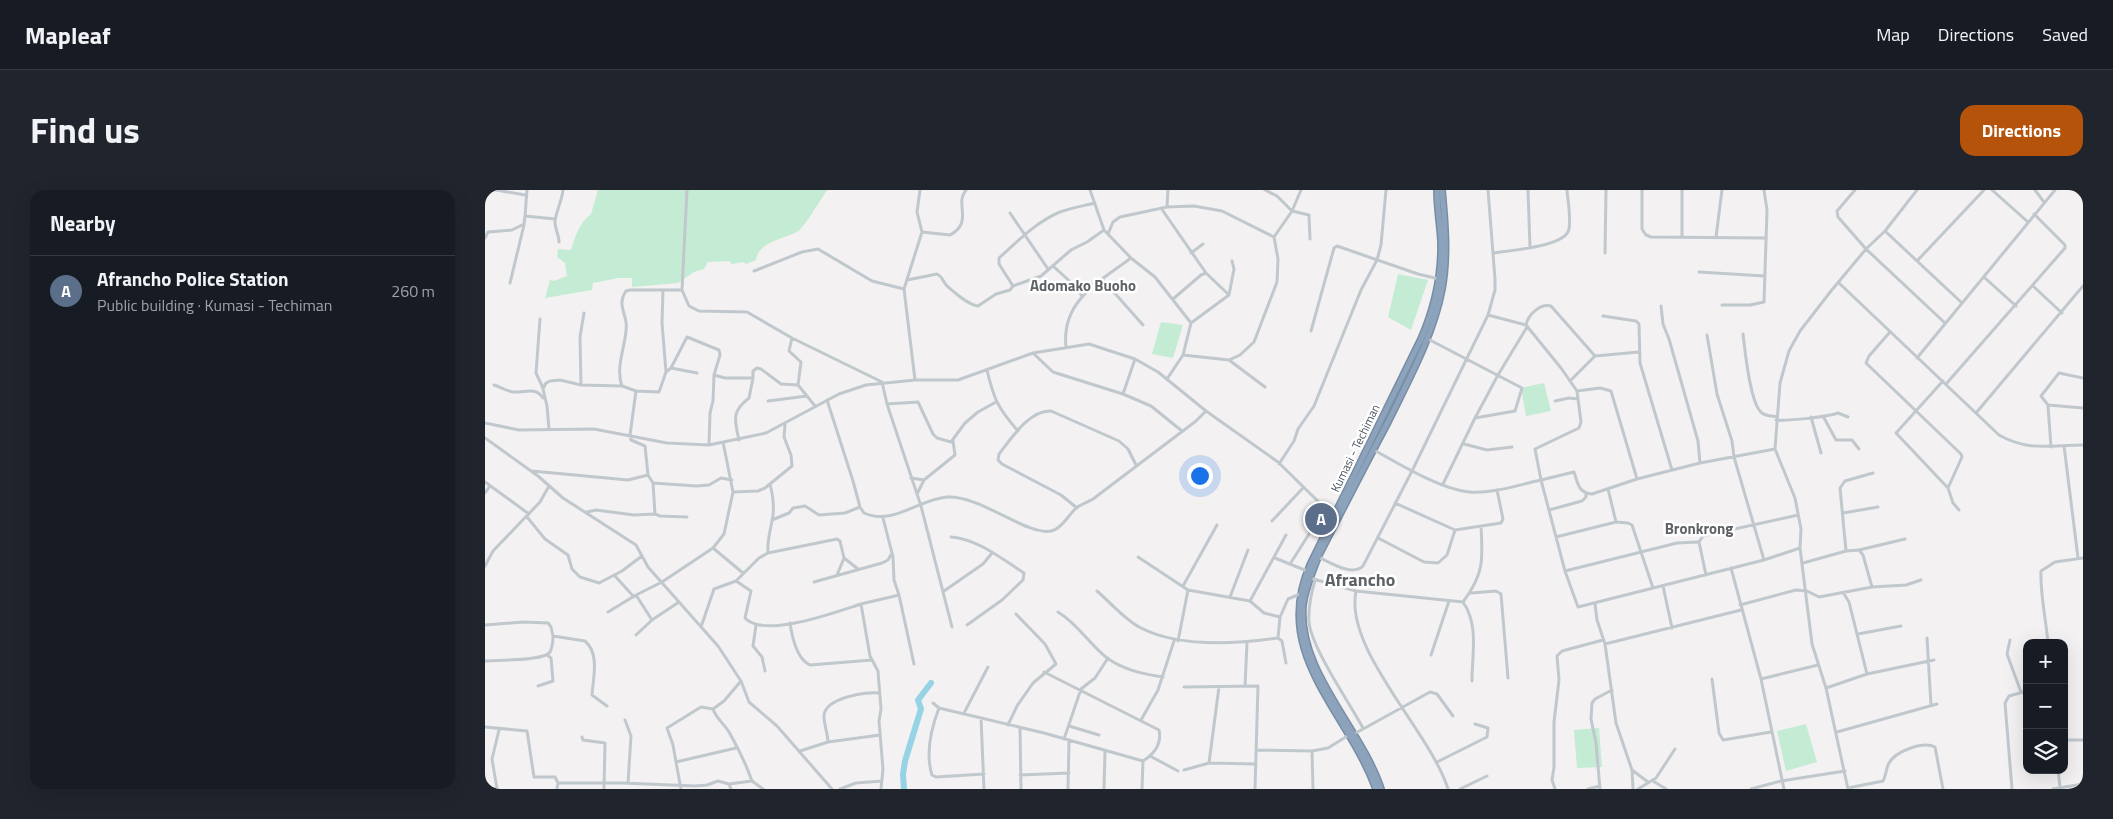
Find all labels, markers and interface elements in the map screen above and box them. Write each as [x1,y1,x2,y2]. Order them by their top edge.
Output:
text: Mapleaf [25,17,110,53]
text: Map [1876,21,1910,48]
text: Directions [1938,21,2014,48]
text: Saved [2042,21,2088,48]
text: Find us [30,103,140,157]
button: Directions [1960,105,2083,156]
text: Nearby [50,207,115,239]
text: Afrancho Police Station [97,264,289,293]
district label: Adomako Buoho [1030,274,1136,297]
text: A [61,279,71,303]
text: 260 m [391,279,435,303]
text: Public building · Kumasi - Techiman [97,293,332,317]
street label: Kumasi - Techiman [1325,401,1385,495]
your location [1187,463,1213,489]
pin: A [1305,500,1337,538]
district label: Bronkrong [1665,517,1733,540]
district label: Afrancho [1325,566,1395,593]
map controls [2023,639,2068,774]
button: + [2023,639,2068,684]
button: − [2023,684,2068,729]
button: layers [2023,729,2068,774]

